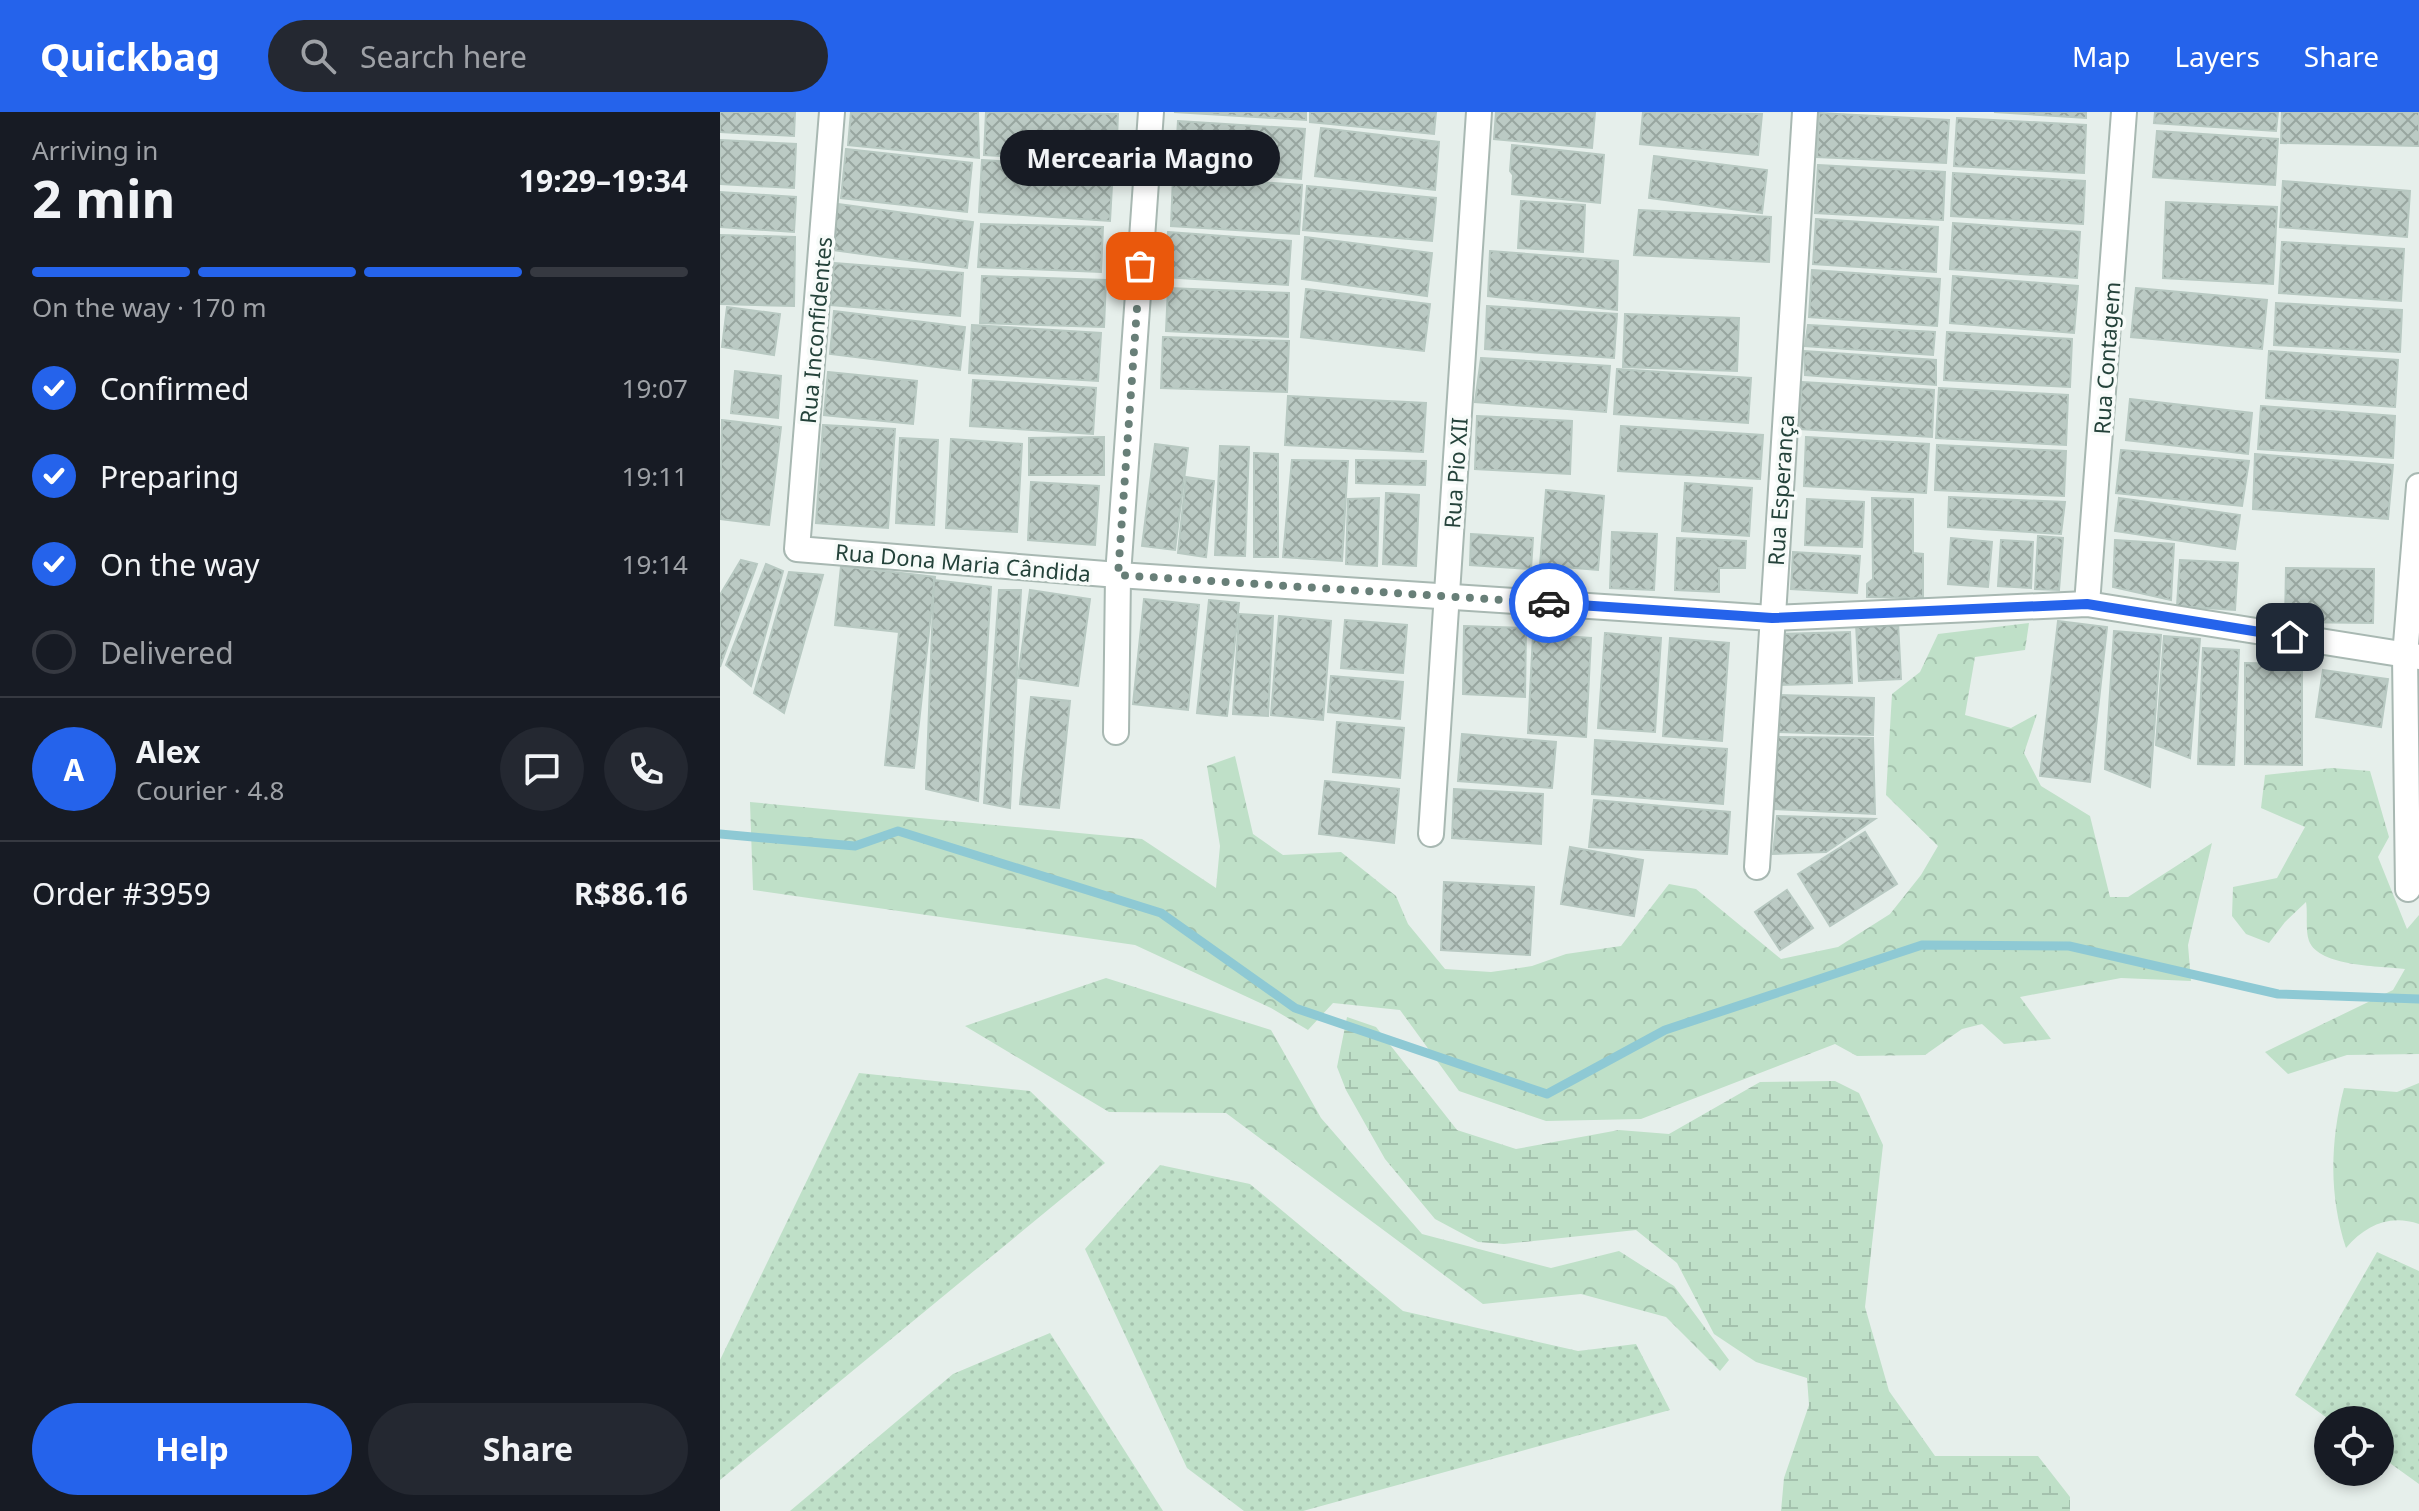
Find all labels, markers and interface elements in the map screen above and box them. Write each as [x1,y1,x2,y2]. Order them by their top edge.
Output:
search box [268,20,828,92]
text: Quickbag [40,30,220,82]
icon: search [296,34,340,78]
text: Search here [360,36,527,77]
text: Map [2072,37,2130,75]
text: Layers [2174,37,2260,75]
text: Share [2304,37,2379,75]
callout: Mercearia Magno [1000,130,1280,186]
text: Arriving in [32,132,158,168]
text: Mercearia Magno [1026,140,1254,176]
text: 19:29–19:34 [519,160,688,201]
text: 2 min [32,162,175,233]
pin [1106,232,1174,300]
street label: Rua Inconfidentes [792,235,838,425]
icon: bag [1118,244,1162,288]
street label: Rua Contagem [2086,281,2126,435]
text: On the way · 170 m [32,289,266,325]
icon: check [32,366,76,410]
text: Confirmed [100,368,250,409]
text: 19:07 [622,370,688,406]
street label: Rua Esperança [1760,413,1800,567]
street label: Rua Pio XII [1436,417,1474,529]
icon: check [32,454,76,498]
text: Preparing [100,456,239,497]
text: 19:11 [622,458,688,494]
street label: Rua Dona Maria Cândida [834,536,1092,588]
icon: check [32,542,76,586]
text: On the way [100,544,260,585]
text: 19:14 [622,546,688,582]
courier [1509,563,1589,643]
icon: car [1527,581,1571,625]
pin [2256,603,2324,671]
icon: home [2268,615,2312,659]
text: Delivered [100,632,234,673]
button: chat [500,727,584,811]
button: phone [604,727,688,811]
text: Alex [136,731,200,772]
text: A [64,749,84,790]
text: Courier · 4.8 [136,772,284,808]
text: Order #3959 [32,873,211,914]
text: R$86.16 [574,873,688,914]
button: Help [32,1403,352,1495]
button: Share [368,1403,688,1495]
map controls [2314,1406,2394,1486]
button: locate [2314,1406,2394,1486]

